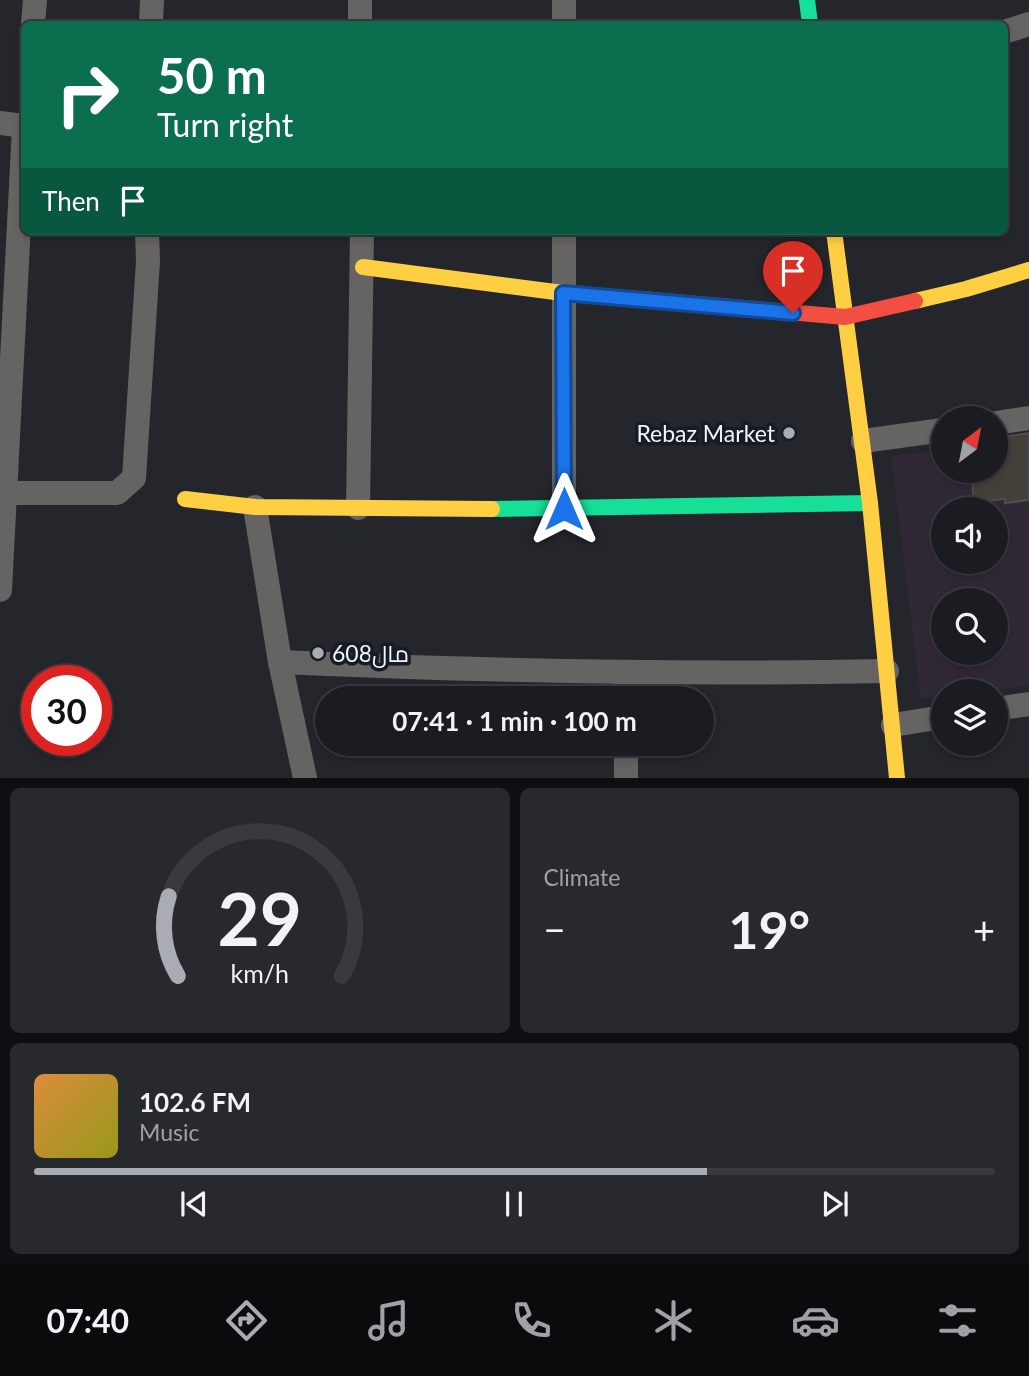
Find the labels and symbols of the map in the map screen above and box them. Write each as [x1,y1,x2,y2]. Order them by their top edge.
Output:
pin [763,241,823,313]
north arrow [931,406,1008,483]
place label: Rebaz Market [636,419,776,447]
marker: Rebaz Market [781,425,797,441]
position arrow [527,472,601,546]
place label: مال608 [332,639,409,668]
marker: مال608 [310,645,326,661]
speed limit sign: 30 [21,665,112,756]

